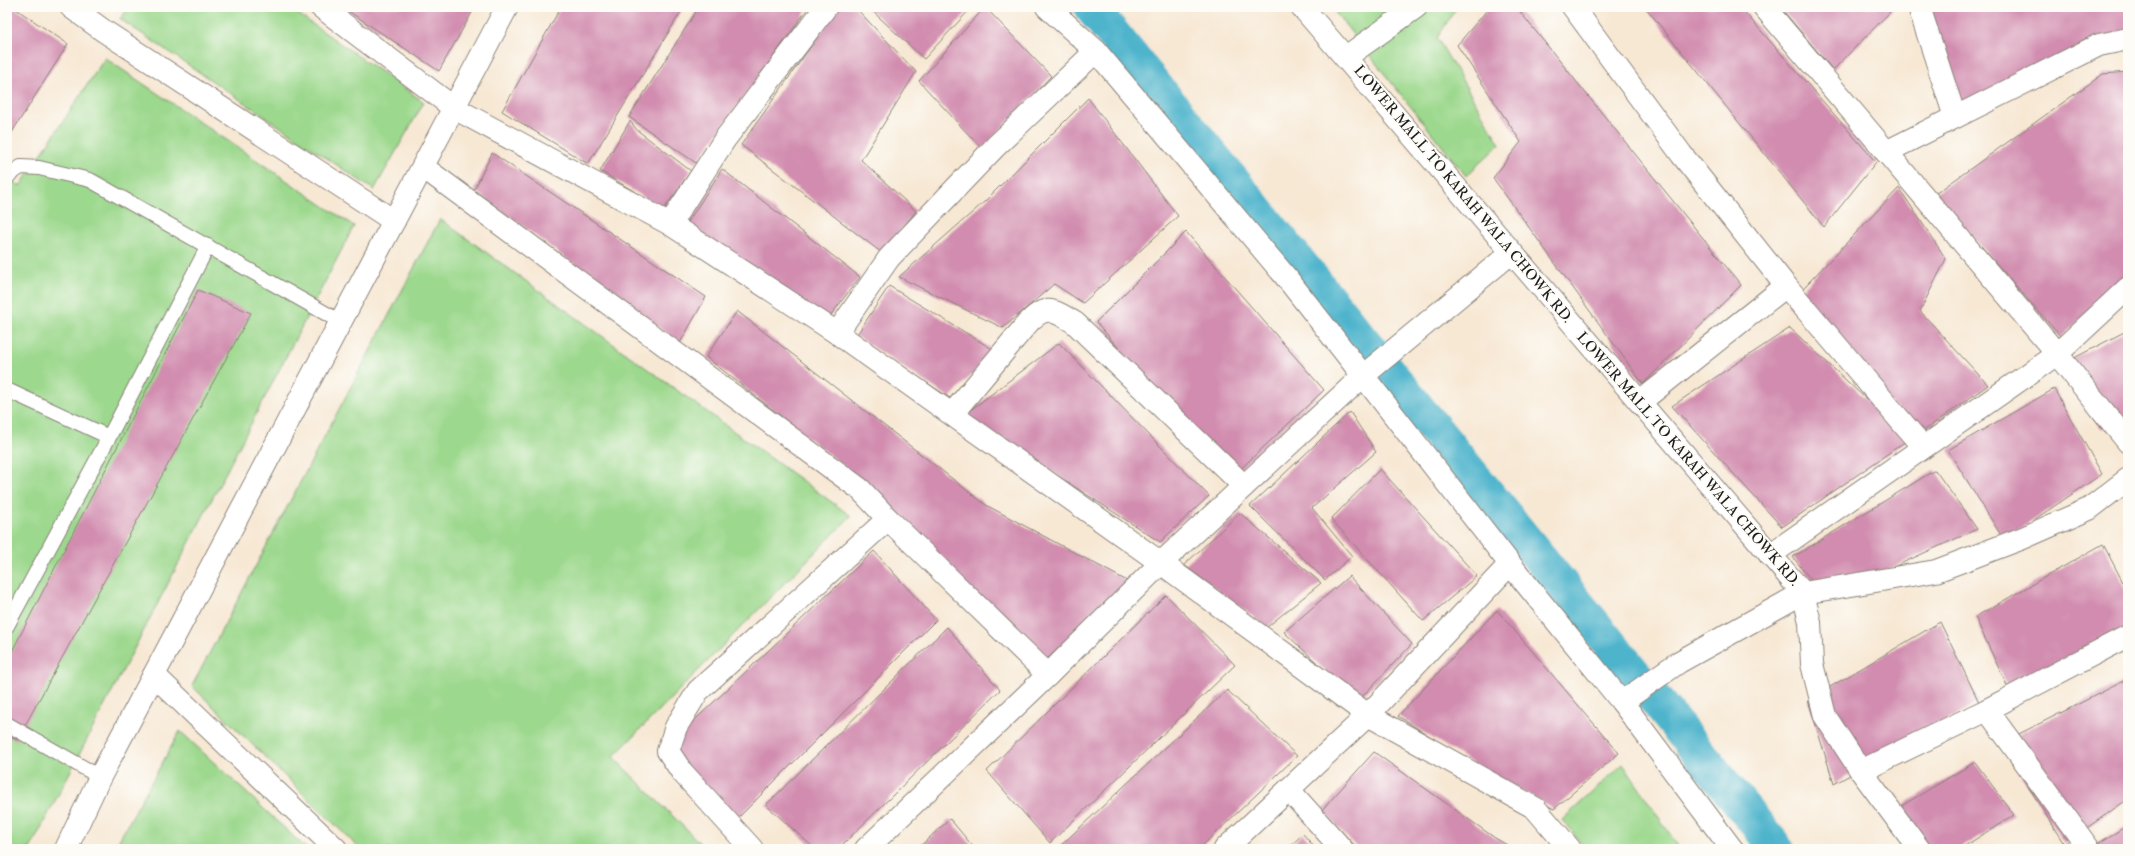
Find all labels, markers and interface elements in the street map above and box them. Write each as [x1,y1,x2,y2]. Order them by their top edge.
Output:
street label: LOWER MALL TO KARAH WALA CHOWK RD. [1349,61,1577,327]
street label: LOWER MALL TO KARAH WALA CHOWK RD. [1572,328,1804,590]

